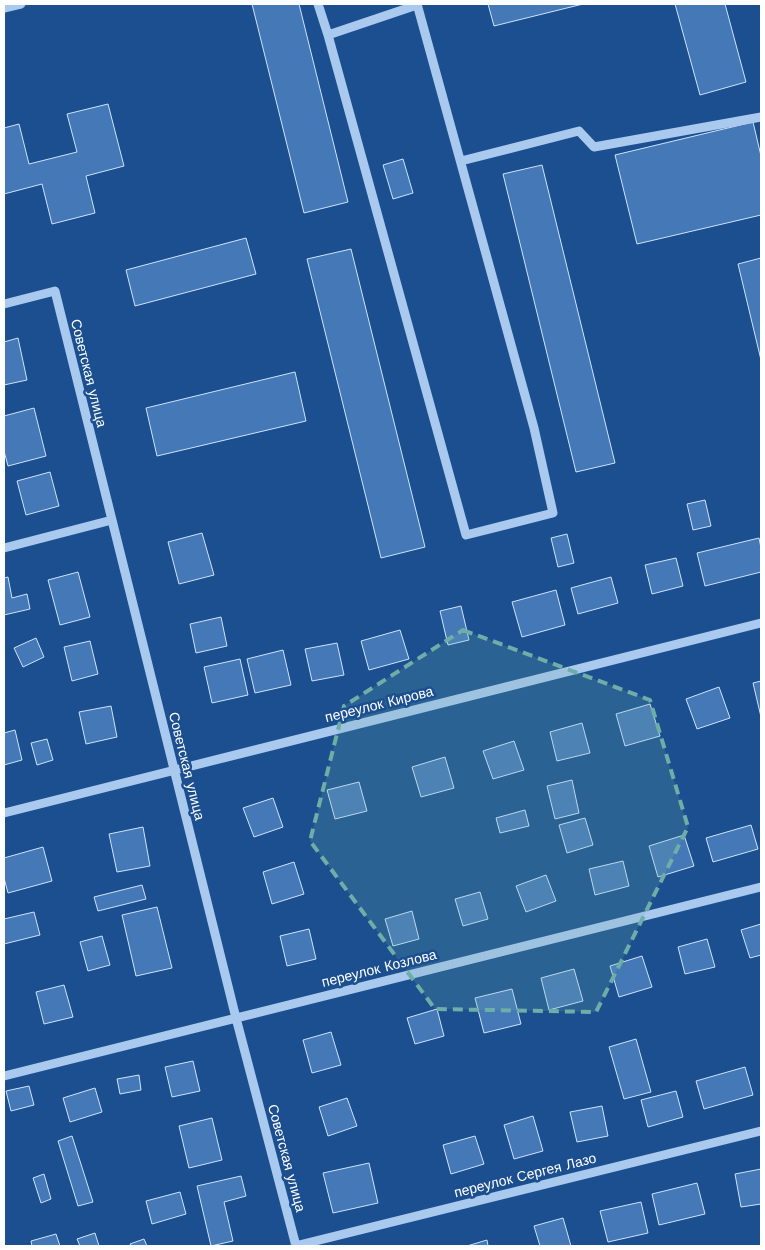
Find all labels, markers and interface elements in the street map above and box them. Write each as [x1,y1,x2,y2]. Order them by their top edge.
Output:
street label: Советская улица [68,317,110,429]
street label: переулок Кирова [323,683,435,725]
street label: Советская улица [166,710,208,822]
street label: переулок Козлова [320,946,438,990]
street label: Советская улица [265,1102,309,1214]
street label: переулок Сергея Лазо [452,1150,598,1200]

